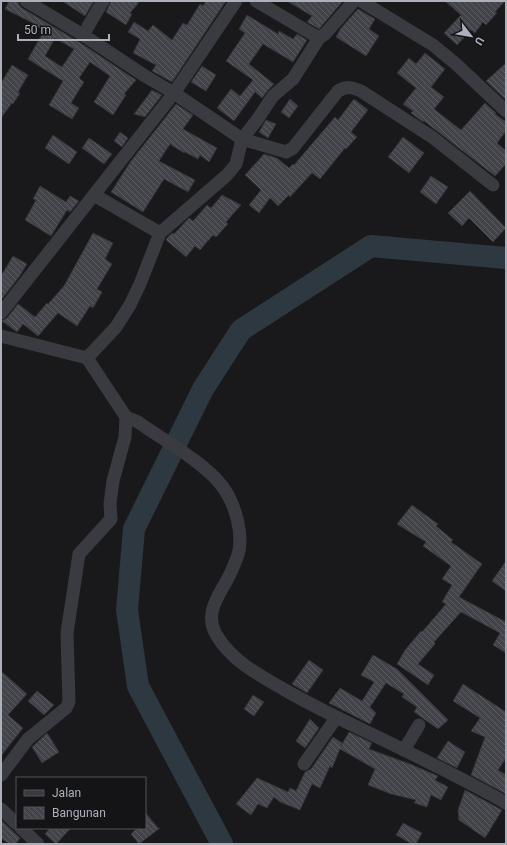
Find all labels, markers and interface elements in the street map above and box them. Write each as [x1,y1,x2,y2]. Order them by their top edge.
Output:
scale bar [18,16,109,42]
north arrow [451,16,491,56]
text: 50 m [24,23,51,37]
text: U [472,34,487,47]
legend [16,777,146,829]
text: Jalan [52,786,81,800]
text: Bangunan [52,806,106,820]

